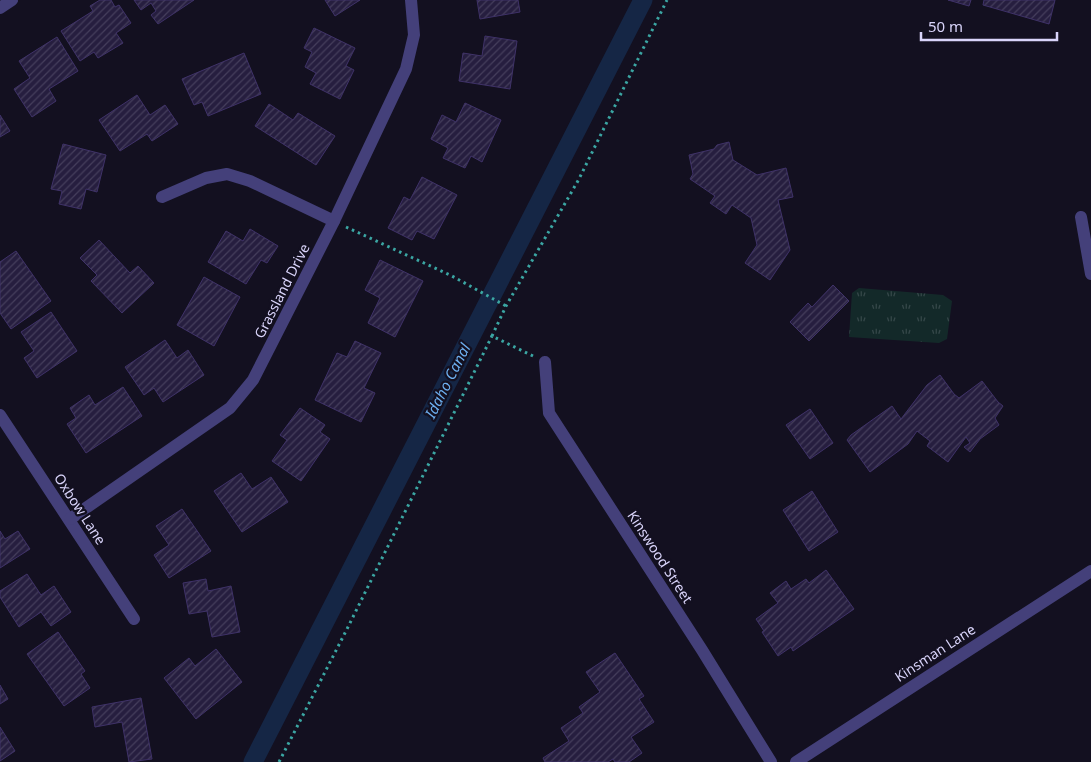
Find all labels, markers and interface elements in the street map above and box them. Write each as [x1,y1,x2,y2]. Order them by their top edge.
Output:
scale bar [921,10,1057,42]
text: 50 m [928,16,963,36]
street label: Grassland Drive [249,240,314,341]
water label: Idaho Canal [419,339,475,422]
street label: Oxbow Lane [50,469,111,548]
street label: Kinswood Street [623,507,698,607]
street label: Kinsman Lane [891,619,979,686]

